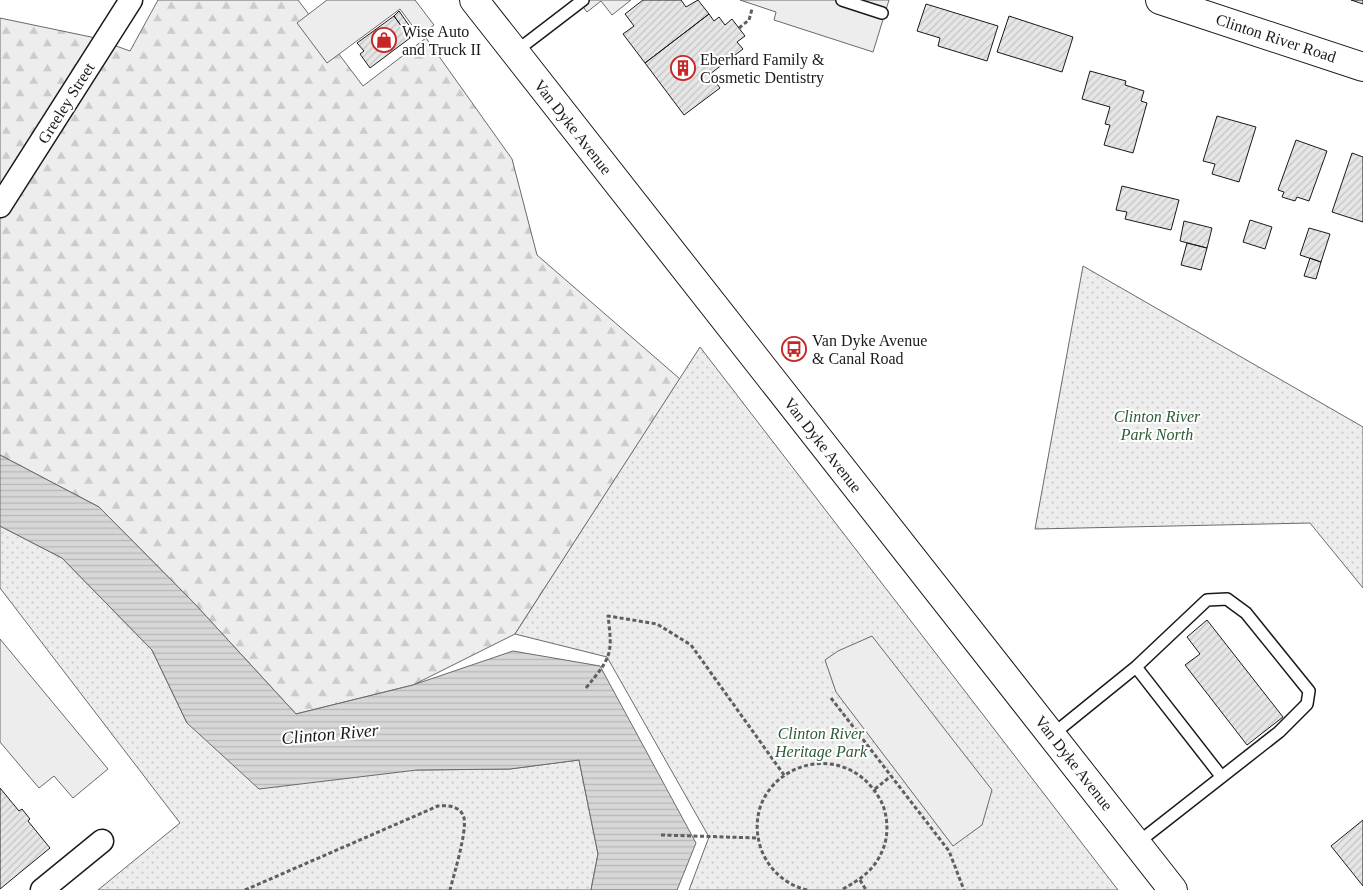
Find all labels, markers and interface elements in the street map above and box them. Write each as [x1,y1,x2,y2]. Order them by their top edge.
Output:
street label: Clinton River Road [1214,11,1338,65]
place label: Wise Auto and Truck II [402,23,481,58]
shop icon: Wise Auto and Truck II [371,27,397,53]
place label: Eberhard Family & Cosmetic Dentistry [700,51,825,87]
building icon: Eberhard Family & Cosmetic Dentistry [670,55,696,81]
street label: Greeley Street [34,59,99,147]
street label: Van Dyke Avenue [530,76,615,178]
place label: Van Dyke Avenue & Canal Road [812,332,927,367]
bus stop icon: Van Dyke Avenue & Canal Road [781,336,807,362]
street label: Van Dyke Avenue [780,394,865,496]
park label: Clinton River Park North [1114,408,1201,443]
street label: Van Dyke Avenue [1031,712,1116,814]
water label: Clinton River [281,720,380,748]
park label: Clinton River Heritage Park [774,725,868,761]

